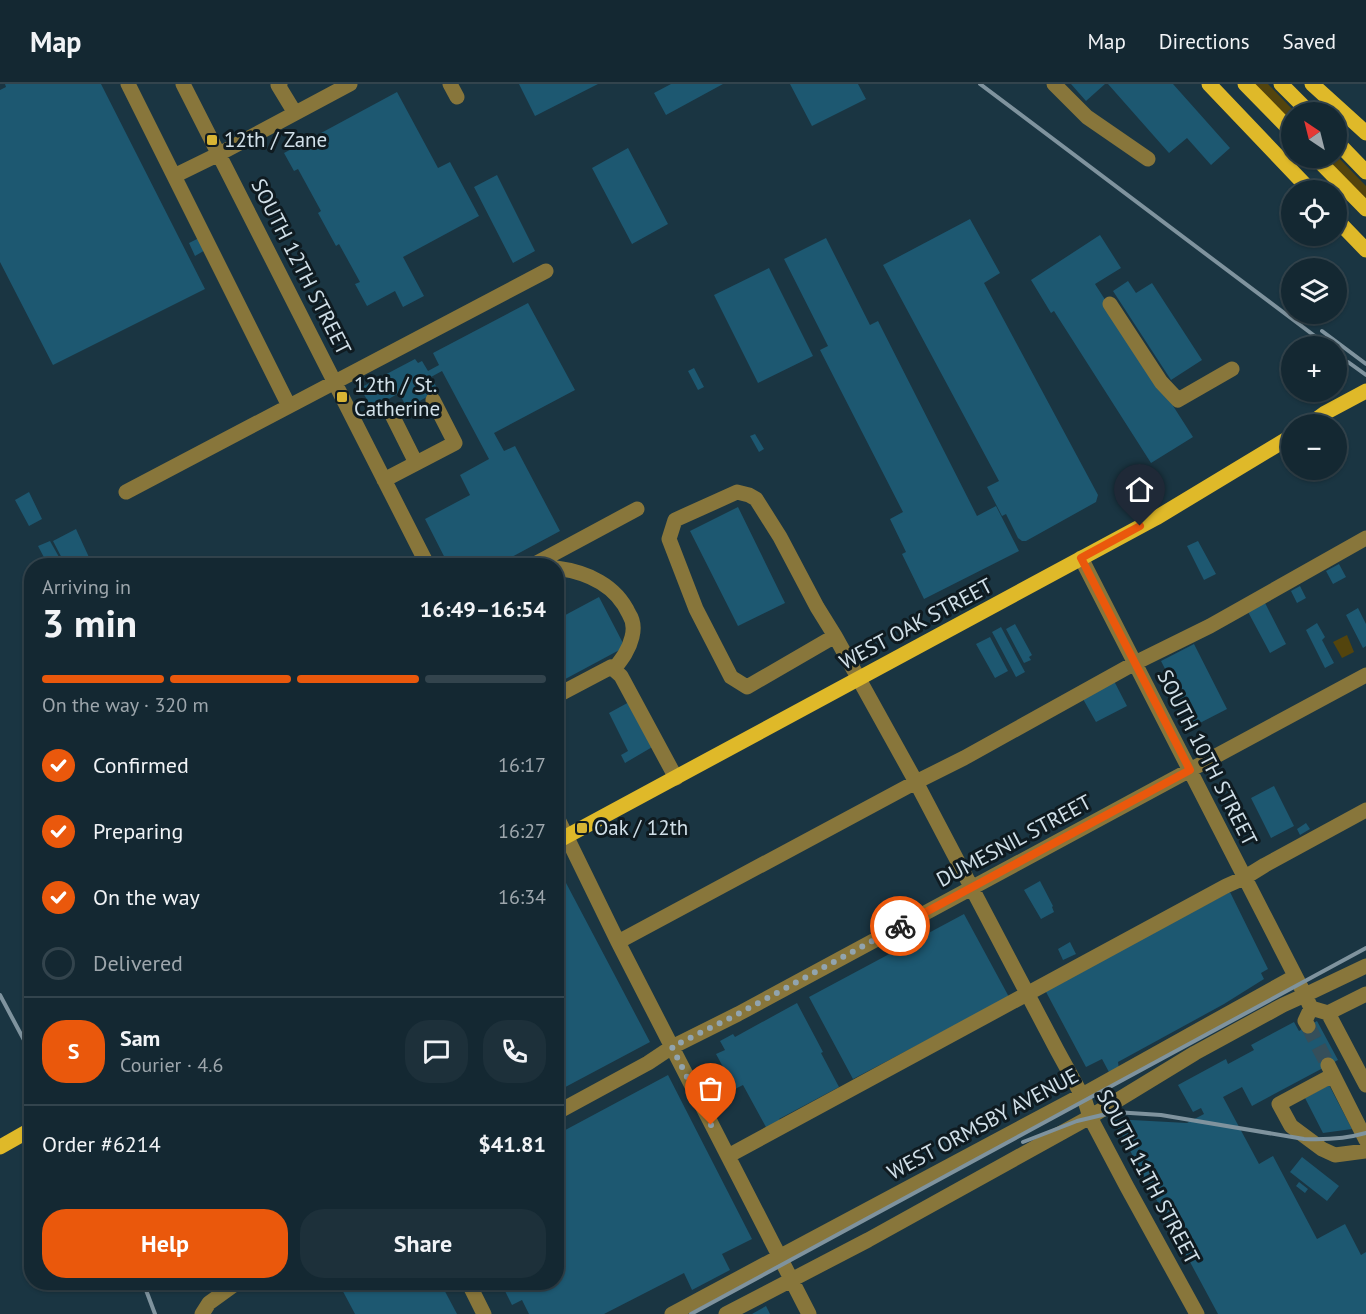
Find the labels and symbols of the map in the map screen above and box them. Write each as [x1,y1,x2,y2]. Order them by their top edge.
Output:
north arrow [1281,102,1347,168]
place label: 12th / Zane [224,126,327,153]
marker: 12th / Zane [205,133,219,147]
street label: SOUTH 12TH STREET [245,174,358,360]
place label: 12th / St. Catherine [354,371,440,422]
marker: 12th / St. Catherine [335,390,349,404]
pin [1114,464,1165,526]
street label: WEST OAK STREET [835,572,997,675]
street label: SOUTH 10TH STREET [1151,665,1264,851]
street label: DUMESNIL STREET [932,788,1096,893]
place label: Oak / 12th [594,814,688,841]
marker: Oak / 12th [575,821,589,835]
courier [870,896,930,956]
street label: WEST ORMSBY AVENUE [882,1062,1083,1185]
pin [685,1063,736,1125]
street label: SOUTH 11TH STREET [1091,1085,1206,1269]

